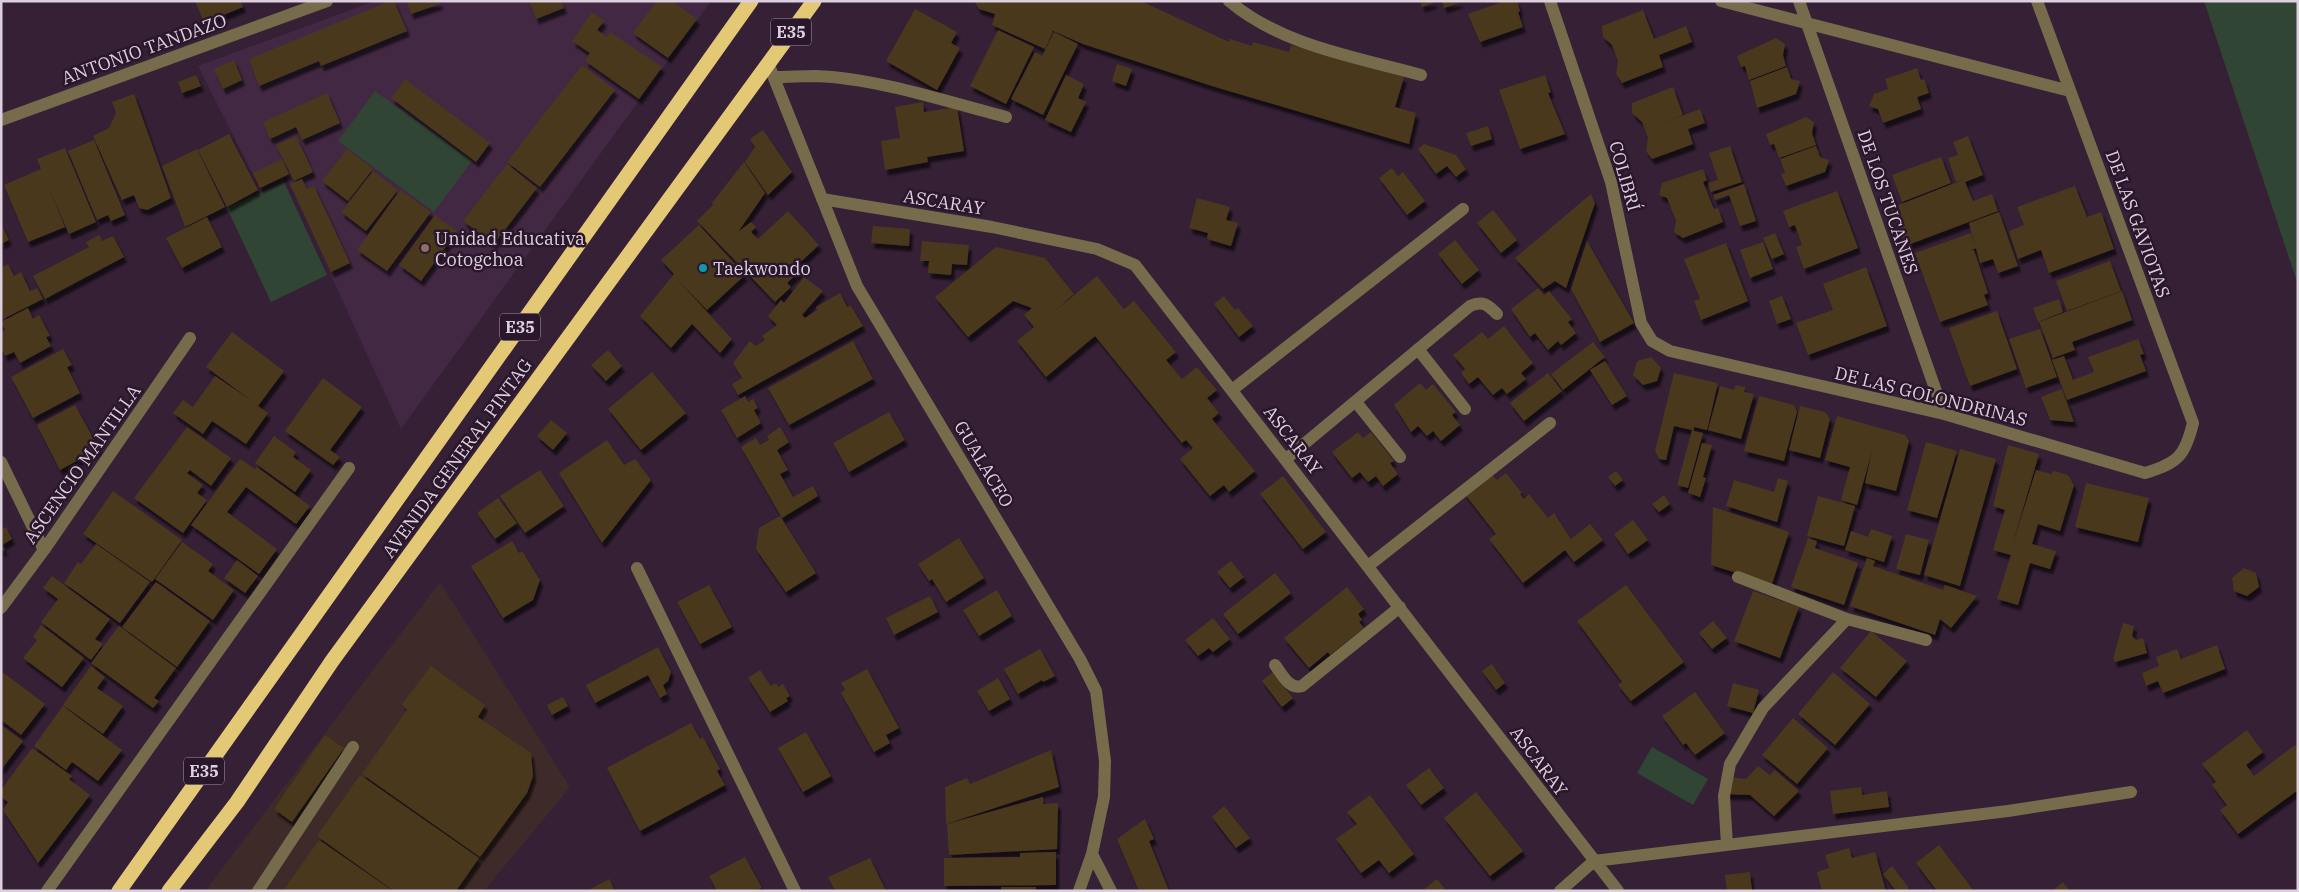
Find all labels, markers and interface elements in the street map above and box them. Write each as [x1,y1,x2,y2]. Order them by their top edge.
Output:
street label: ANTONIO TANDAZO [58,8,230,90]
road number: E35 [771,18,811,46]
street label: DE LOS TUCANES [1852,127,1924,277]
street label: COLIBRÍ [1604,138,1646,214]
street label: DE LAS GAVIOTAS [2101,147,2175,301]
street label: ASCARAY [902,184,987,220]
place label: Unidad Educativa Cotogchoa [435,227,585,271]
marker: Unidad Educativa Cotogchoa [419,242,431,254]
place label: Taekwondo [713,257,811,280]
marker: Taekwondo [697,262,709,274]
road number: E35 [500,314,540,341]
street label: AVENIDA GENERAL PINTAG [377,354,537,562]
street label: DE LAS GOLONDRINAS [1832,361,2030,431]
street label: ASCENCIO MANTILLA [18,379,146,548]
street label: ASCARAY [1259,401,1328,480]
street label: GUALACEO [949,417,1019,511]
street label: ASCARAY [1505,721,1573,801]
road number: E35 [184,758,224,784]

